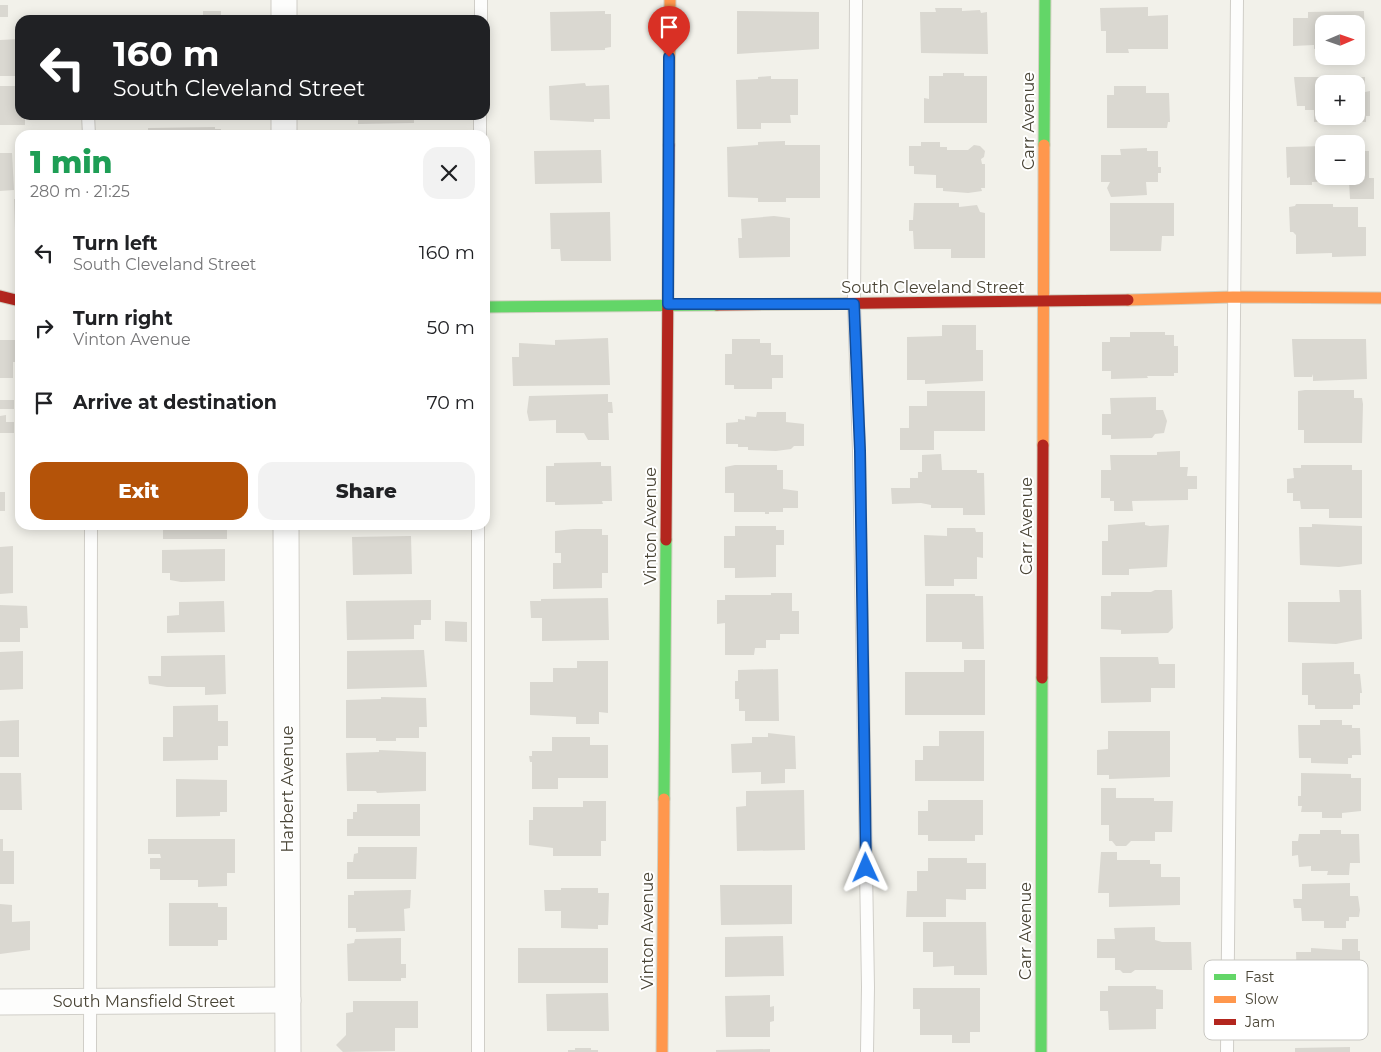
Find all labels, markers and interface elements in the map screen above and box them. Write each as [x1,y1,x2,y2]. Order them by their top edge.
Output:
pin [648,6,690,57]
icon: arrive [655,13,683,41]
north arrow [1315,15,1365,65]
map controls [1315,15,1365,185]
text: 160 m [113,32,219,75]
icon: left [30,35,95,100]
street label: Carr Avenue [1019,72,1038,170]
text: South Cleveland Street [113,75,365,102]
button: + [1315,75,1365,125]
button: − [1315,135,1365,185]
text: 1 min [30,144,113,181]
button: close [423,147,475,199]
text: 280 m · 21:25 [30,182,130,201]
text: Turn left [73,232,158,255]
icon: left [30,239,58,267]
text: 160 m [419,241,475,264]
text: South Cleveland Street [73,255,256,274]
street label: South Cleveland Street [841,278,1025,297]
text: Turn right [73,307,173,330]
icon: right [30,314,58,342]
text: 50 m [427,316,475,339]
text: Vinton Avenue [73,330,191,349]
icon: arrive [30,389,58,417]
text: Arrive at destination [73,391,277,414]
text: 70 m [426,391,475,414]
button: Exit [30,462,248,520]
button: Share [258,462,475,520]
street label: Vinton Avenue [641,467,660,585]
street label: Carr Avenue [1017,477,1036,575]
street label: Harbert Avenue [278,726,297,852]
position arrow [839,841,891,893]
street label: Vinton Avenue [638,872,657,990]
street label: Carr Avenue [1016,882,1035,980]
legend [1204,960,1368,1040]
text: Fast [1245,968,1275,986]
text: Slow [1245,990,1279,1008]
street label: South Mansfield Street [53,992,236,1011]
text: Jam [1244,1013,1275,1031]

